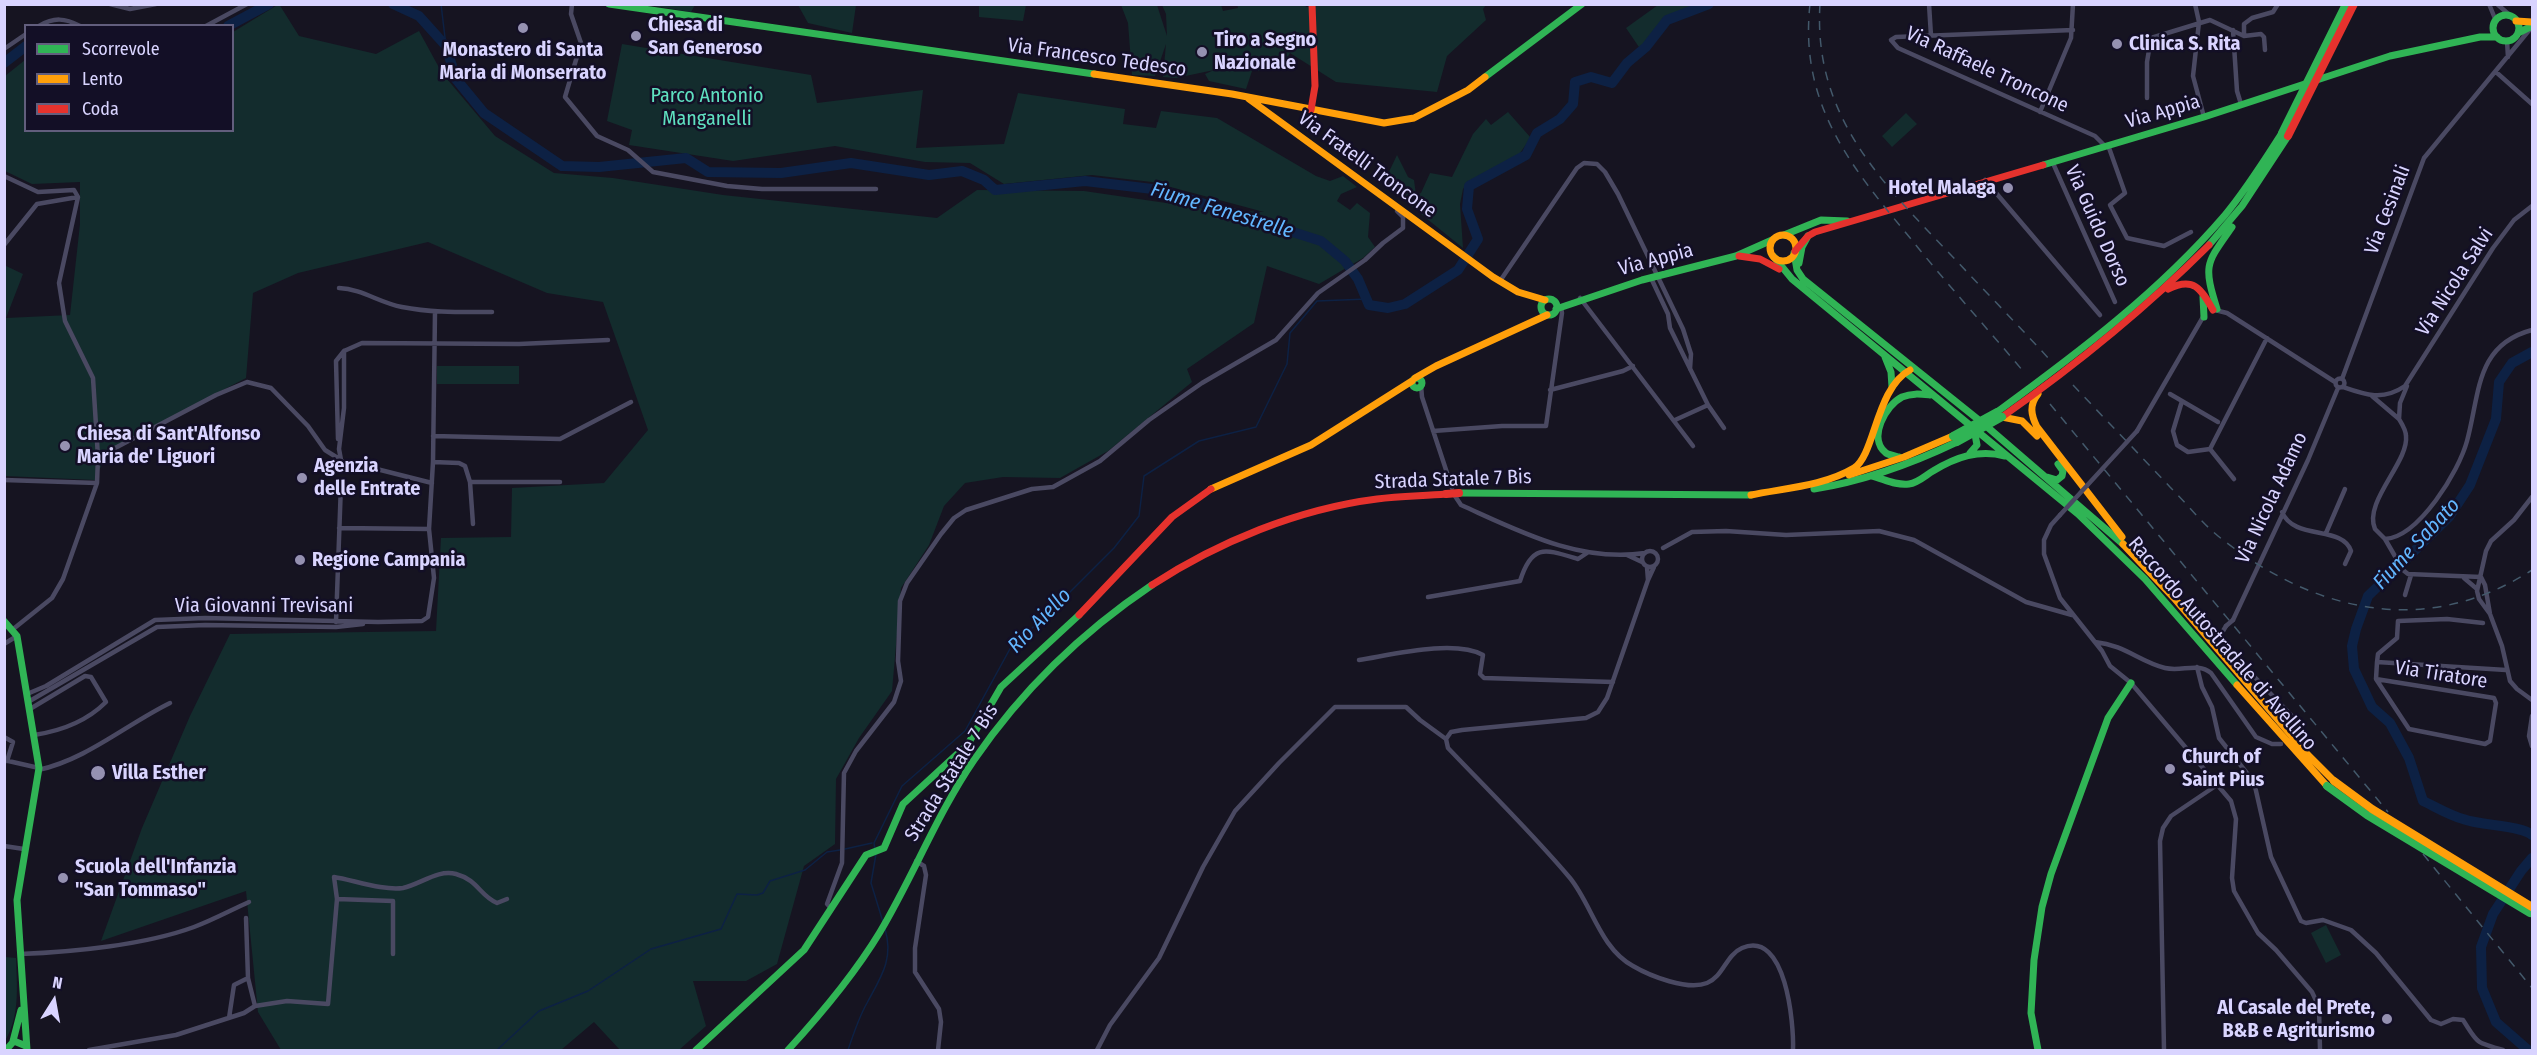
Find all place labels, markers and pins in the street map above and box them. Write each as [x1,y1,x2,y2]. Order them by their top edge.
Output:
place label: Chiesa di San Generoso [648,13,762,60]
marker: Monastero di Santa Maria di Monserrato [516,21,530,35]
place label: Tiro a Segno Nazionale [1214,28,1316,75]
marker: Chiesa di San Generoso [629,29,643,43]
place label: Clinica S. Rita [2129,32,2241,56]
marker: Clinica S. Rita [2110,37,2124,51]
place label: Monastero di Santa Maria di Monserrato [440,38,606,85]
marker: Tiro a Segno Nazionale [1195,45,1209,59]
place label: Hotel Malaga [1888,176,1996,200]
marker: Hotel Malaga [2001,181,2015,195]
place label: Chiesa di Sant'Alfonso Maria de' Liguori [77,422,261,469]
marker: Chiesa di Sant'Alfonso Maria de' Liguori [58,439,72,453]
place label: Agenzia delle Entrate [314,454,420,501]
marker: Agenzia delle Entrate [295,471,309,485]
place label: Regione Campania [312,548,465,572]
marker: Regione Campania [293,553,307,567]
place label: Church of Saint Pius [2182,745,2264,792]
place label: Villa Esther [112,761,206,785]
marker: Church of Saint Pius [2163,762,2177,776]
marker: Villa Esther [89,764,107,782]
place label: Scuola dell'Infanzia "San Tommaso" [75,855,236,902]
marker: Scuola dell'Infanzia "San Tommaso" [56,871,70,885]
place label: Al Casale del Prete, B&B e Agriturismo [2217,996,2375,1043]
marker: Al Casale del Prete, B&B e Agriturismo [2380,1012,2394,1026]

